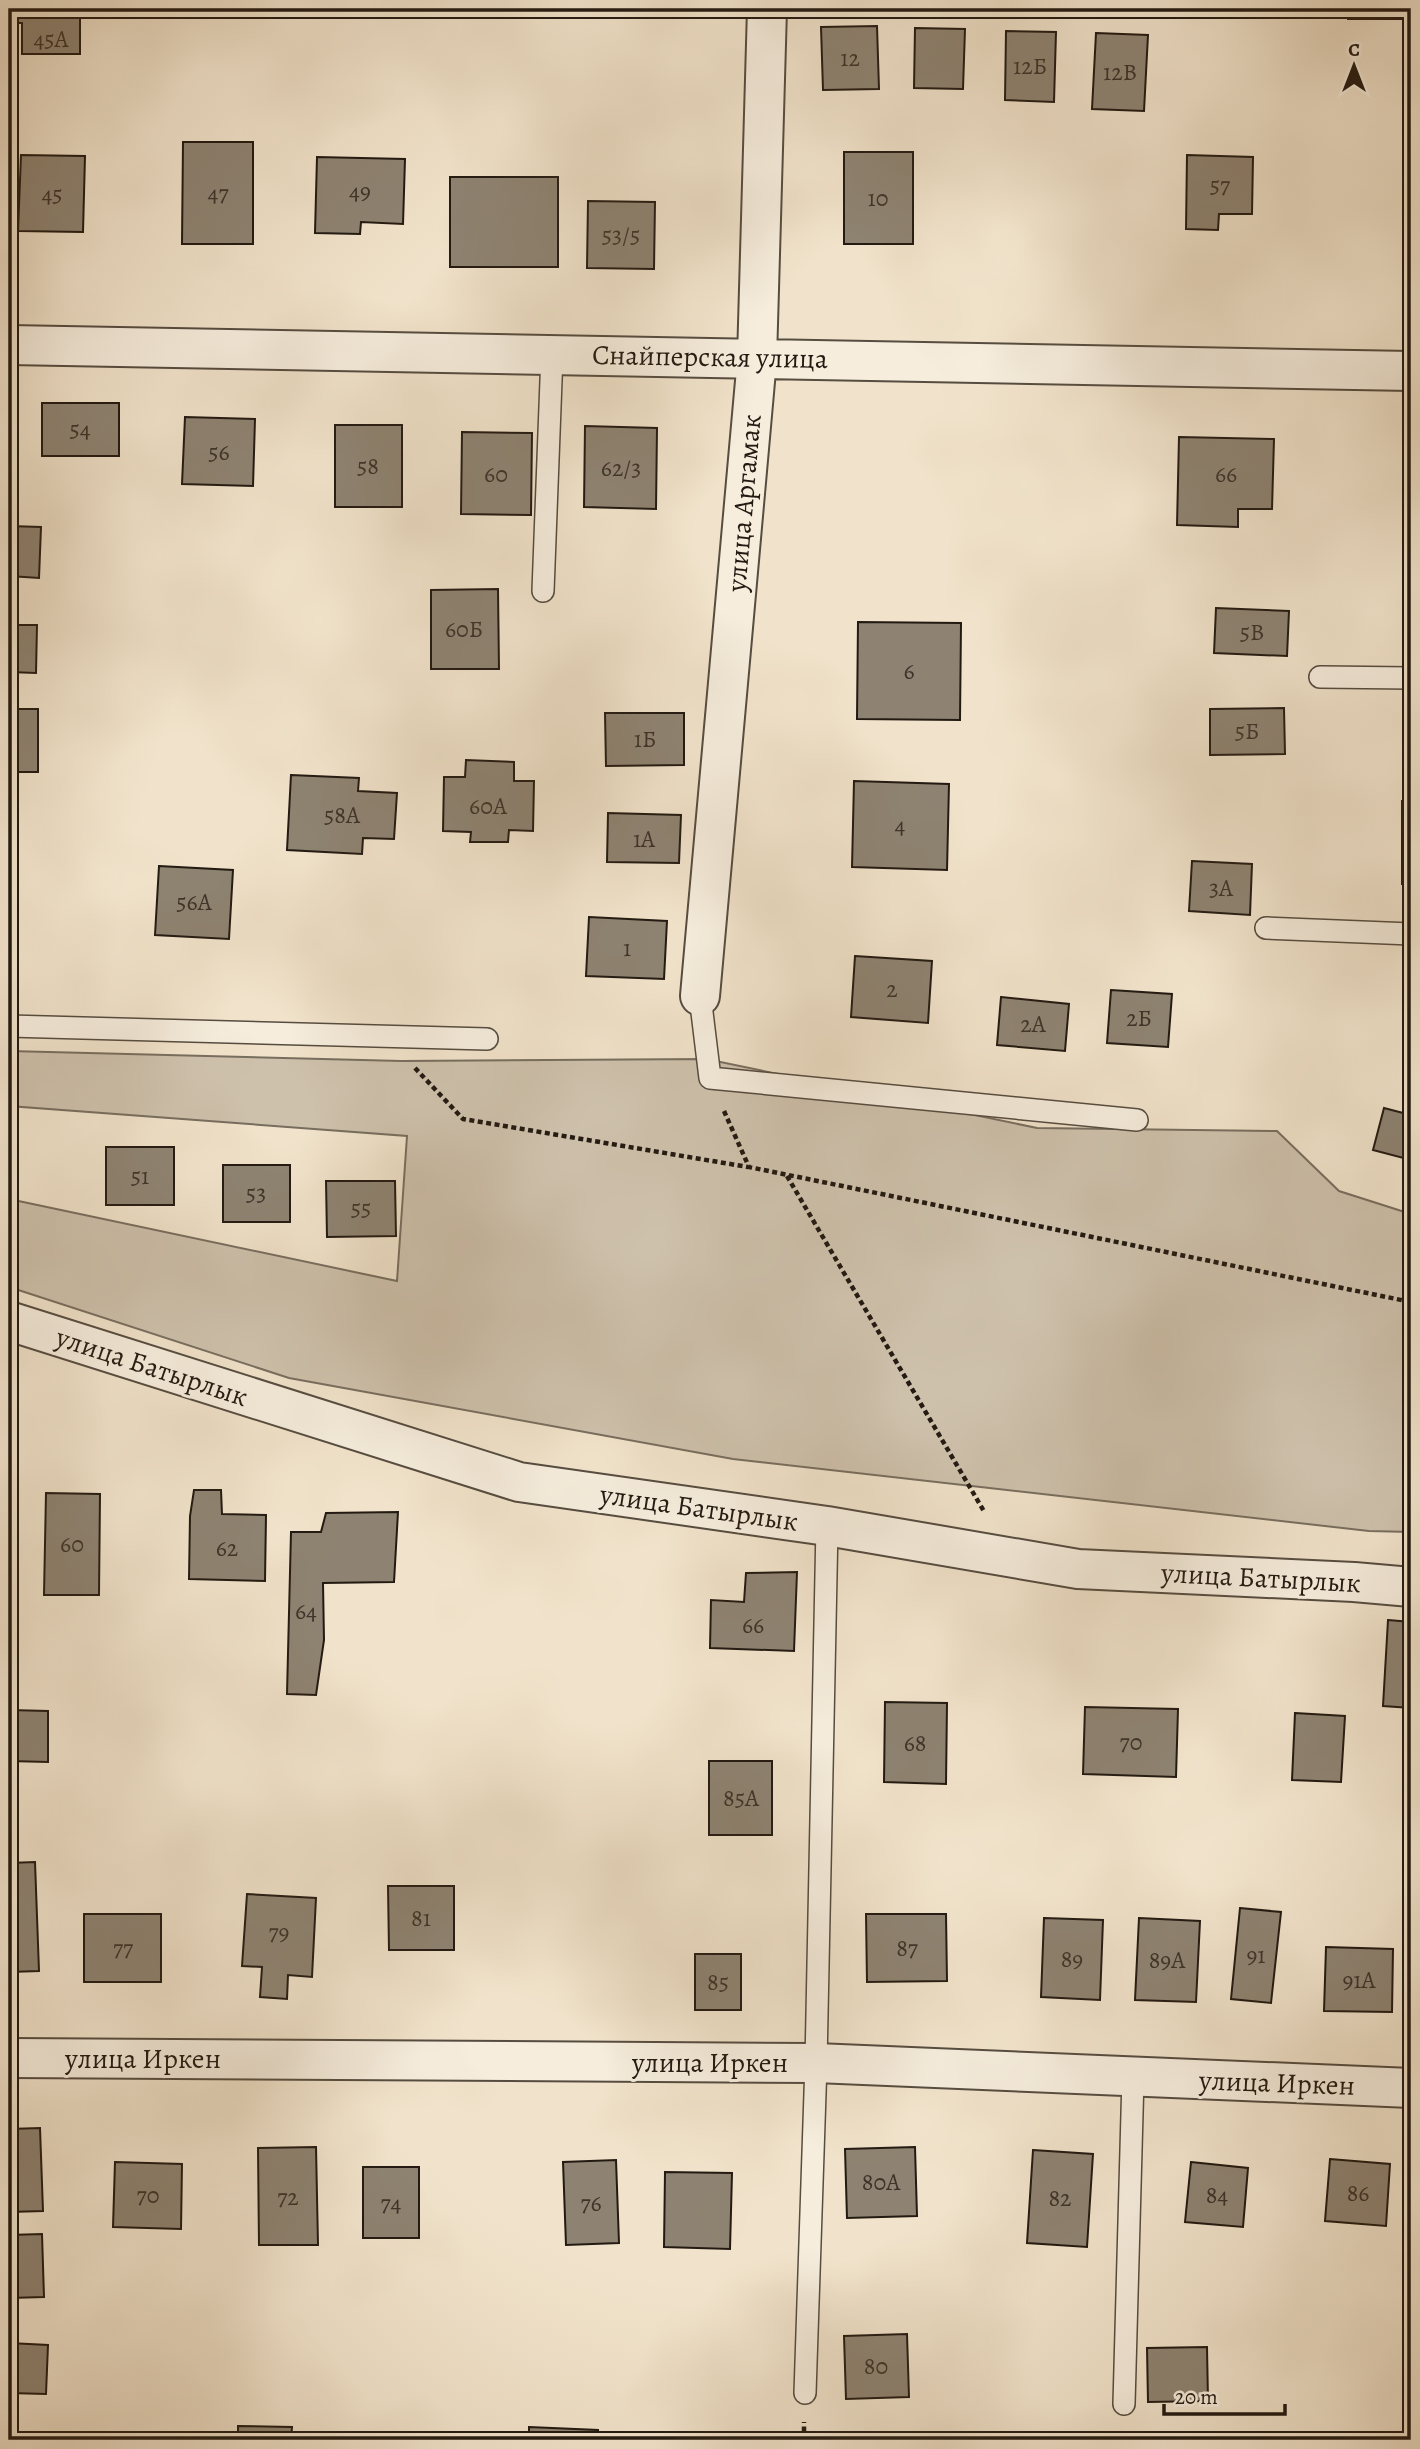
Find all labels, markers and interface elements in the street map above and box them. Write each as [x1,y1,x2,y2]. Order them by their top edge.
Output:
house number: 45А [33,23,70,55]
north arrow [1318,32,1388,102]
text: С [1348,37,1360,63]
house number: 12 [840,42,860,74]
house number: 12Б [1013,50,1047,82]
house number: 12В [1103,56,1137,88]
house number: 57 [1210,169,1231,201]
house number: 49 [349,175,371,207]
house number: 47 [208,177,229,209]
house number: 45 [41,178,63,210]
house number: 10 [868,182,889,214]
house number: 53/5 [602,219,640,251]
street label: Снайперская улица [592,336,828,378]
house number: 54 [69,413,91,445]
street label: улица Аргамак [717,413,771,594]
house number: 56 [208,436,230,468]
house number: 58 [357,450,379,482]
house number: 62/3 [601,452,641,484]
house number: 60 [484,458,508,490]
house number: 66 [1215,458,1237,490]
house number: 60Б [445,613,483,645]
house number: 5В [1240,616,1264,648]
house number: 6 [903,655,915,687]
house number: 5Б [1235,715,1259,747]
house number: 1Б [634,723,656,755]
house number: 60А [469,790,508,822]
house number: 58А [324,799,361,831]
house number: 4 [895,809,906,841]
house number: 1А [633,823,656,855]
house number: 3А [1209,872,1234,904]
house number: 56А [176,886,213,918]
house number: 1 [623,932,631,964]
house number: 2 [886,973,898,1005]
house number: 2Б [1126,1002,1152,1034]
house number: 2А [1020,1008,1047,1040]
house number: 51 [131,1160,149,1192]
house number: 53 [246,1177,266,1209]
house number: 55 [351,1192,371,1224]
street label: улица Батырлык [50,1318,253,1416]
street label: улица Батырлык [597,1475,800,1541]
house number: 60 [60,1528,84,1560]
house number: 62 [216,1532,238,1564]
street label: улица Батырлык [1159,1554,1362,1602]
house number: 64 [295,1595,317,1627]
house number: 66 [742,1609,764,1641]
house number: 70 [1120,1726,1142,1758]
house number: 68 [904,1727,926,1759]
house number: 85А [723,1782,760,1814]
house number: 81 [411,1902,431,1934]
house number: 79 [269,1916,290,1948]
house number: 77 [113,1932,134,1964]
house number: 87 [896,1932,919,1964]
house number: 91 [1246,1939,1266,1971]
house number: 89 [1061,1943,1083,1975]
house number: 89А [1149,1944,1186,1976]
house number: 91А [1342,1964,1377,1996]
house number: 85 [707,1966,729,1998]
street label: улица Иркен [64,2040,221,2078]
street label: улица Иркен [631,2044,788,2082]
street label: улица Иркен [1197,2061,1356,2105]
house number: 80А [862,2166,901,2198]
house number: 86 [1347,2177,1369,2209]
house number: 70 [137,2179,159,2211]
house number: 84 [1206,2179,1228,2211]
house number: 72 [277,2181,299,2213]
house number: 82 [1048,2182,1072,2214]
house number: 74 [381,2187,402,2219]
house number: 76 [580,2187,602,2219]
house number: 80 [864,2350,888,2382]
scale bar [1164,2372,1285,2416]
text: 20 m [1175,2383,1218,2411]

